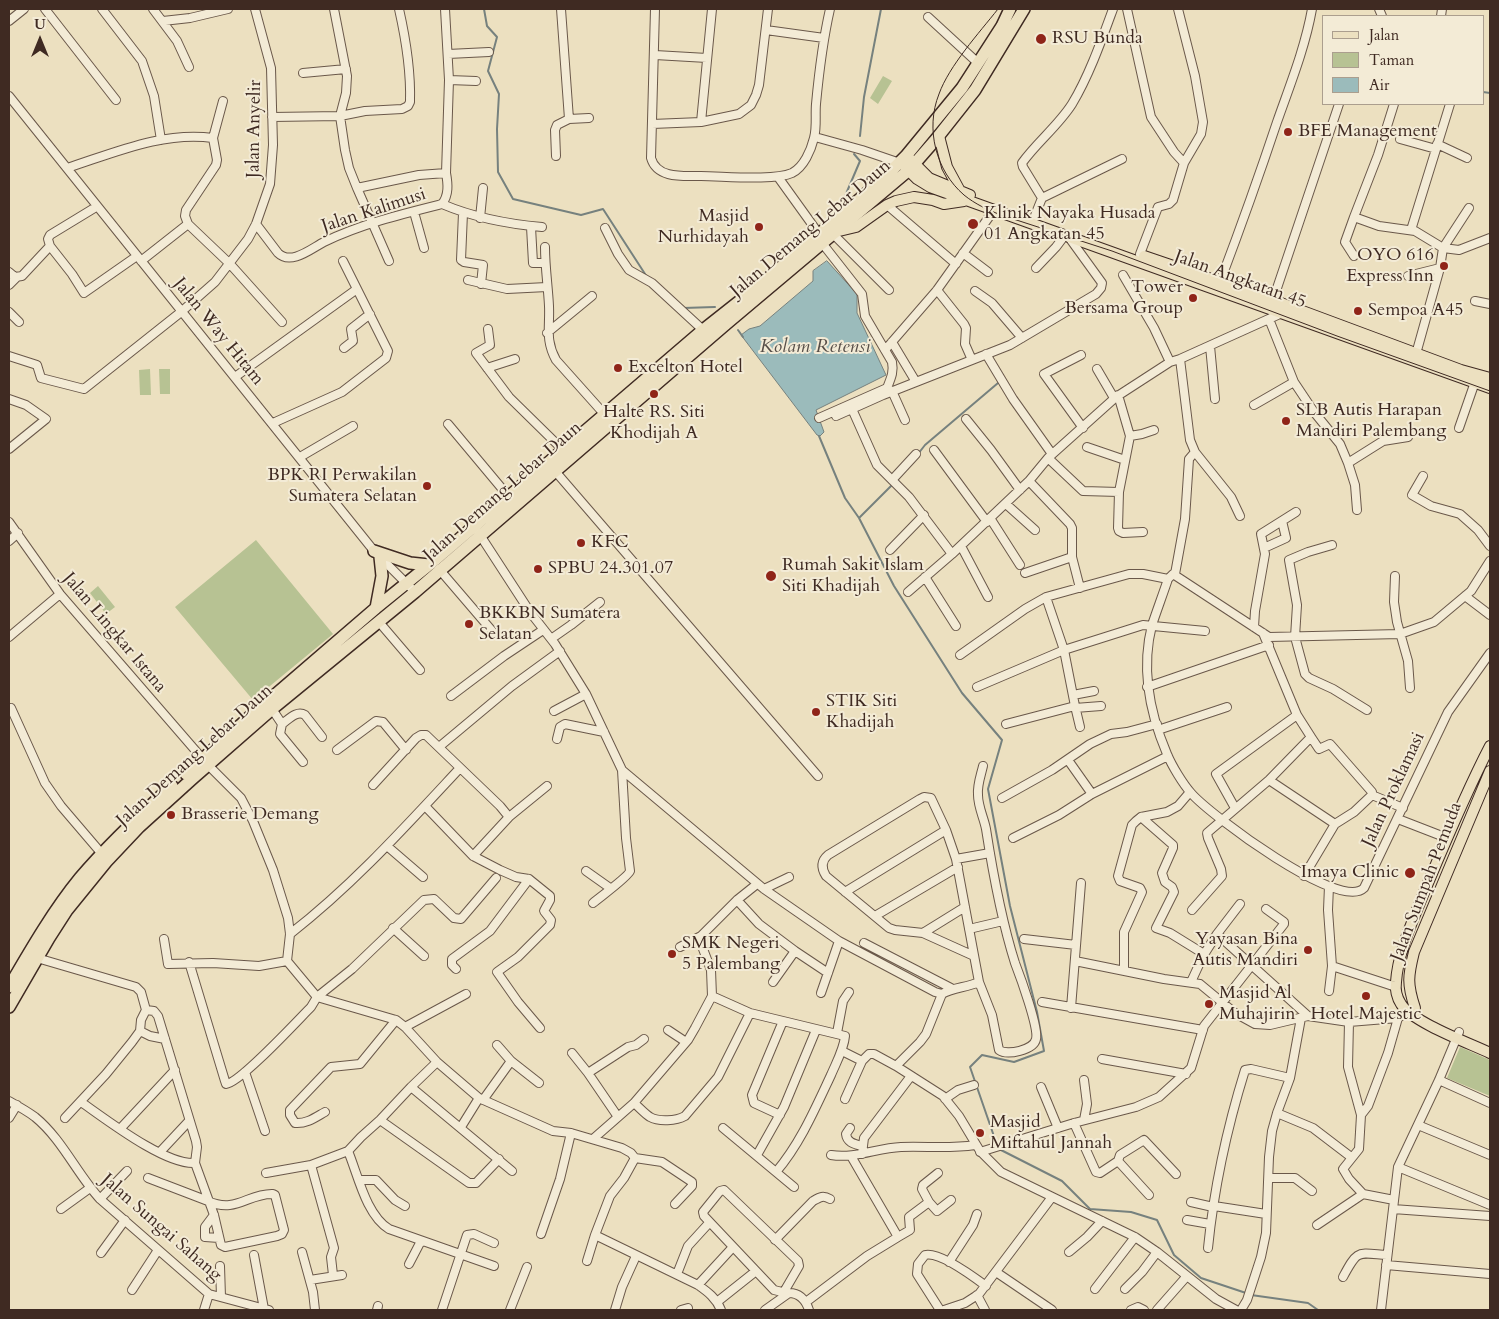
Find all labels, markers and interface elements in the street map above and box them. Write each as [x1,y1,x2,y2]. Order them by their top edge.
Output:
north arrow [15,15,65,65]
text: U [34,15,46,34]
legend [1322,15,1484,105]
text: Jalan [1369,25,1399,45]
place label: RSU Bunda [1052,28,1143,50]
marker: RSU Bunda [1034,32,1048,46]
text: Taman [1369,50,1414,70]
text: Air [1369,75,1389,95]
street label: Jalan Anyelir [243,80,267,178]
place label: BFE Management [1298,121,1437,143]
marker: BFE Management [1282,126,1294,138]
street label: Jalan Demang Lebar Daun [726,156,896,302]
street label: Jalan Kalimusi [319,184,429,238]
place label: Klinik Nayaka Husada 01 Angkatan 45 [984,203,1156,245]
place label: Masjid Nurhidayah [658,206,749,248]
marker: Klinik Nayaka Husada 01 Angkatan 45 [966,217,980,231]
marker: Masjid Nurhidayah [753,221,765,233]
place label: OYO 616 Express Inn [1346,245,1434,288]
street label: Jalan Angkatan 45 [1171,246,1309,314]
marker: OYO 616 Express Inn [1438,260,1450,272]
street label: Jalan Way Hitam [168,274,268,390]
place label: Tower Bersama Group [1064,277,1183,320]
marker: Tower Bersama Group [1187,292,1199,304]
place label: Sempoa A45 [1368,300,1464,322]
marker: Sempoa A45 [1352,305,1364,317]
water label: Kolam Retensi [760,337,870,359]
place label: Excelton Hotel [628,357,743,379]
marker: Excelton Hotel [612,362,624,374]
marker: Halte RS. Siti Khodijah A [648,388,660,400]
place label: SLB Autis Harapan Mandiri Palembang [1296,400,1446,442]
place label: Halte RS. Siti Khodijah A [603,402,705,444]
marker: SLB Autis Harapan Mandiri Palembang [1280,415,1292,427]
street label: Jalan Demang Lebar Daun [419,417,587,567]
place label: BPK RI Perwakilan Sumatera Selatan [268,465,417,508]
marker: BPK RI Perwakilan Sumatera Selatan [421,480,433,492]
place label: KFC [591,532,628,554]
marker: KFC [575,537,587,549]
place label: Rumah Sakit Islam Siti Khadijah [782,555,924,598]
place label: SPBU 24.301.07 [548,558,673,580]
marker: SPBU 24.301.07 [532,563,544,575]
street label: Jalan Lingkar Istana [58,569,170,697]
marker: Rumah Sakit Islam Siti Khadijah [764,569,778,583]
place label: BKKBN Sumatera Selatan [479,603,621,646]
marker: BKKBN Sumatera Selatan [463,618,475,630]
street label: Jalan Demang Lebar Daun [112,680,278,832]
place label: STIK Siti Khadijah [826,691,897,734]
marker: STIK Siti Khadijah [810,706,822,718]
street label: Jalan Proklamasi [1358,729,1430,851]
street label: Jalan Sumpah Pemuda [1387,799,1467,965]
place label: Brasserie Demang [181,804,319,826]
marker: Brasserie Demang [165,809,177,821]
place label: Imaya Clinic [1301,862,1399,884]
marker: Imaya Clinic [1403,866,1417,880]
place label: Yayasan Bina Autis Mandiri [1192,929,1298,972]
place label: SMK Negeri 5 Palembang [682,933,780,976]
marker: Yayasan Bina Autis Mandiri [1302,944,1314,956]
marker: SMK Negeri 5 Palembang [666,948,678,960]
place label: Masjid Al Muhajirin [1219,983,1295,1026]
marker: Hotel Majestic [1360,990,1372,1002]
marker: Masjid Al Muhajirin [1203,998,1215,1010]
place label: Hotel Majestic [1310,1004,1422,1026]
place label: Masjid Miftahul Jannah [990,1112,1112,1154]
marker: Masjid Miftahul Jannah [974,1127,986,1139]
street label: Jalan Sungai Sahang [96,1170,226,1286]

